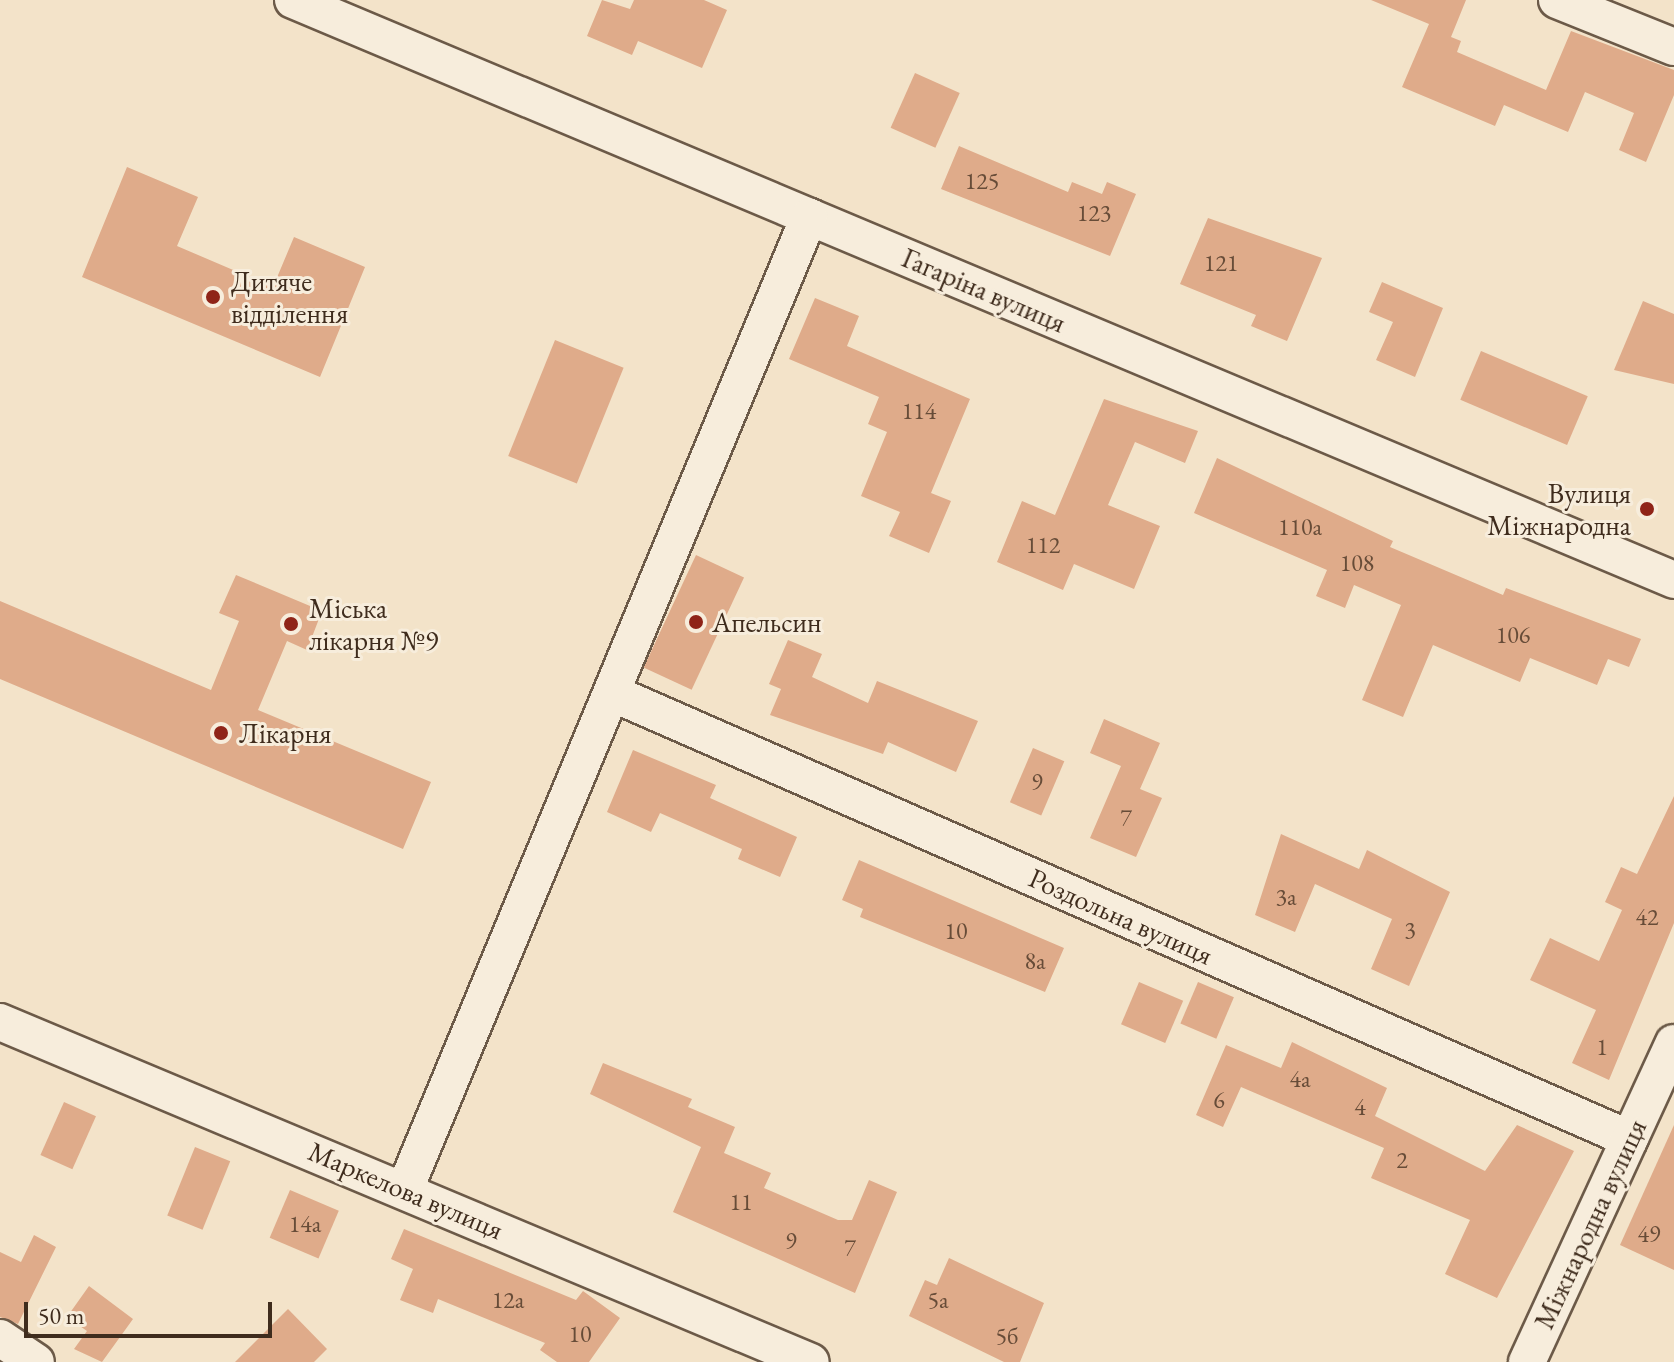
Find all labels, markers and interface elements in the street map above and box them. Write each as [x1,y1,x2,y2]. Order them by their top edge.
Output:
house number: 125 [965,167,999,195]
house number: 123 [1077,199,1111,227]
street label: Гагаріна вулиця [897,240,1071,340]
house number: 121 [1204,249,1238,277]
place label: Дитяче відділення [231,264,348,330]
marker: Дитяче відділення [202,286,224,308]
house number: 114 [902,397,936,425]
place label: Вулиця Міжнародна [1487,476,1631,542]
marker: Вулиця Міжнародна [1638,500,1656,518]
house number: 110а [1278,513,1322,541]
house number: 112 [1026,531,1060,559]
house number: 108 [1340,549,1374,577]
place label: Міська лікарня №9 [309,591,438,657]
place label: Апельсин [712,605,822,639]
marker: Міська лікарня №9 [280,613,302,635]
marker: Апельсин [687,613,705,631]
house number: 106 [1496,621,1530,649]
place label: Лікарня [239,716,332,750]
marker: Лікарня [210,722,232,744]
house number: 9 [1031,768,1043,796]
house number: 7 [1120,804,1132,832]
street label: Роздольна вулиця [1024,860,1218,972]
house number: 3а [1275,883,1297,911]
house number: 42 [1635,903,1659,931]
house number: 3 [1404,916,1416,944]
house number: 10 [944,917,968,945]
house number: 8а [1024,947,1046,975]
house number: 1 [1596,1033,1608,1061]
house number: 4а [1289,1065,1311,1093]
house number: 6 [1213,1086,1225,1114]
house number: 4 [1354,1093,1366,1121]
street label: Міжнародна вулиця [1527,1114,1653,1334]
street label: Маркелова вулиця [304,1134,508,1246]
house number: 2 [1396,1146,1408,1174]
house number: 11 [729,1188,753,1216]
house number: 14а [289,1210,321,1238]
house number: 49 [1637,1220,1661,1248]
house number: 9 [785,1227,797,1255]
house number: 7 [844,1234,856,1262]
scale bar [28,1286,276,1336]
house number: 12а [492,1286,524,1314]
house number: 5а [927,1286,949,1314]
text: 50 m [38,1300,85,1331]
house number: 10 [568,1320,592,1348]
house number: 5б [996,1322,1018,1350]

